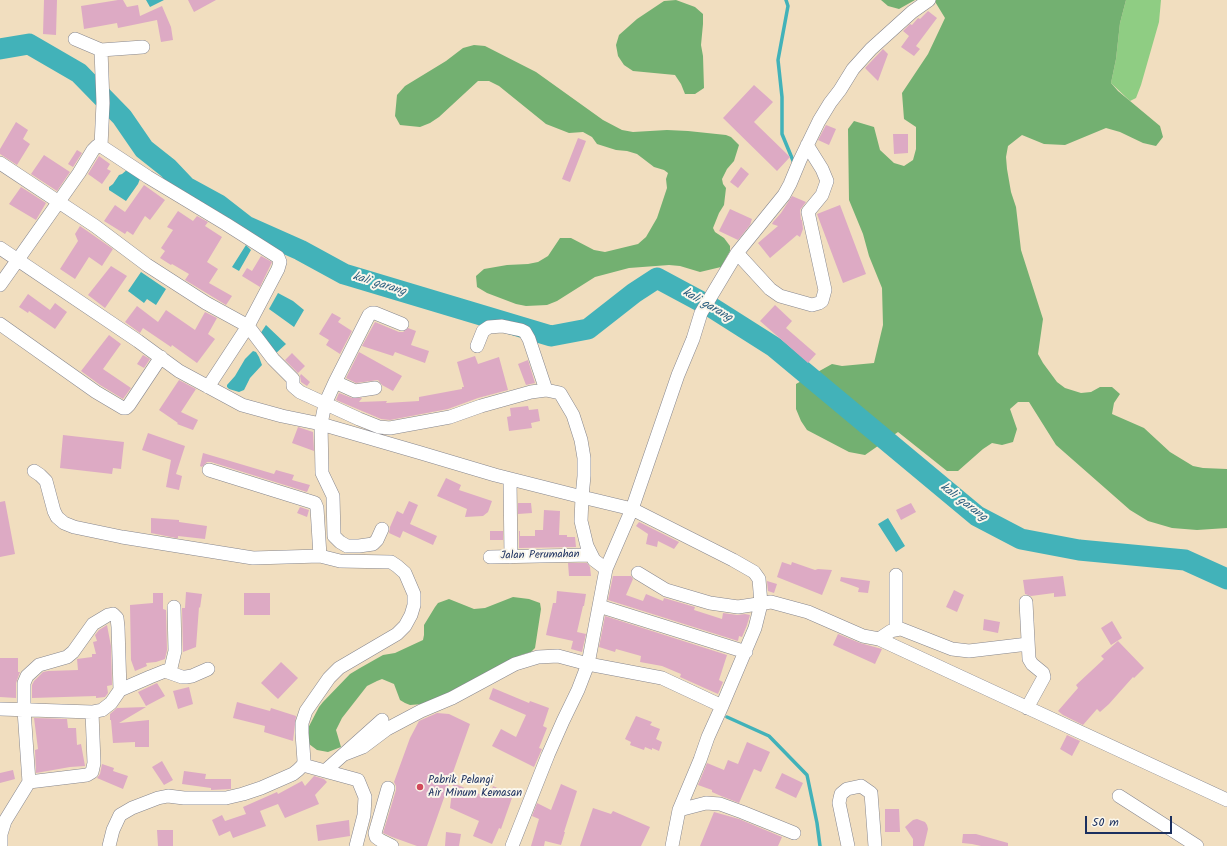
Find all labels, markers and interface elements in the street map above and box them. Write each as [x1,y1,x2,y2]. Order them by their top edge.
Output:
water label: kali garang [351,270,407,300]
water label: kali garang [680,286,734,326]
water label: kali garang [937,481,989,525]
street label: Jalan Perumahan [500,549,580,563]
place label: Pabrik Pelangi Air Minum Kemasan [428,774,522,800]
marker: Pabrik Pelangi Air Minum Kemasan [415,782,425,792]
scale bar [1087,808,1174,834]
text: 50 m [1092,813,1119,832]

